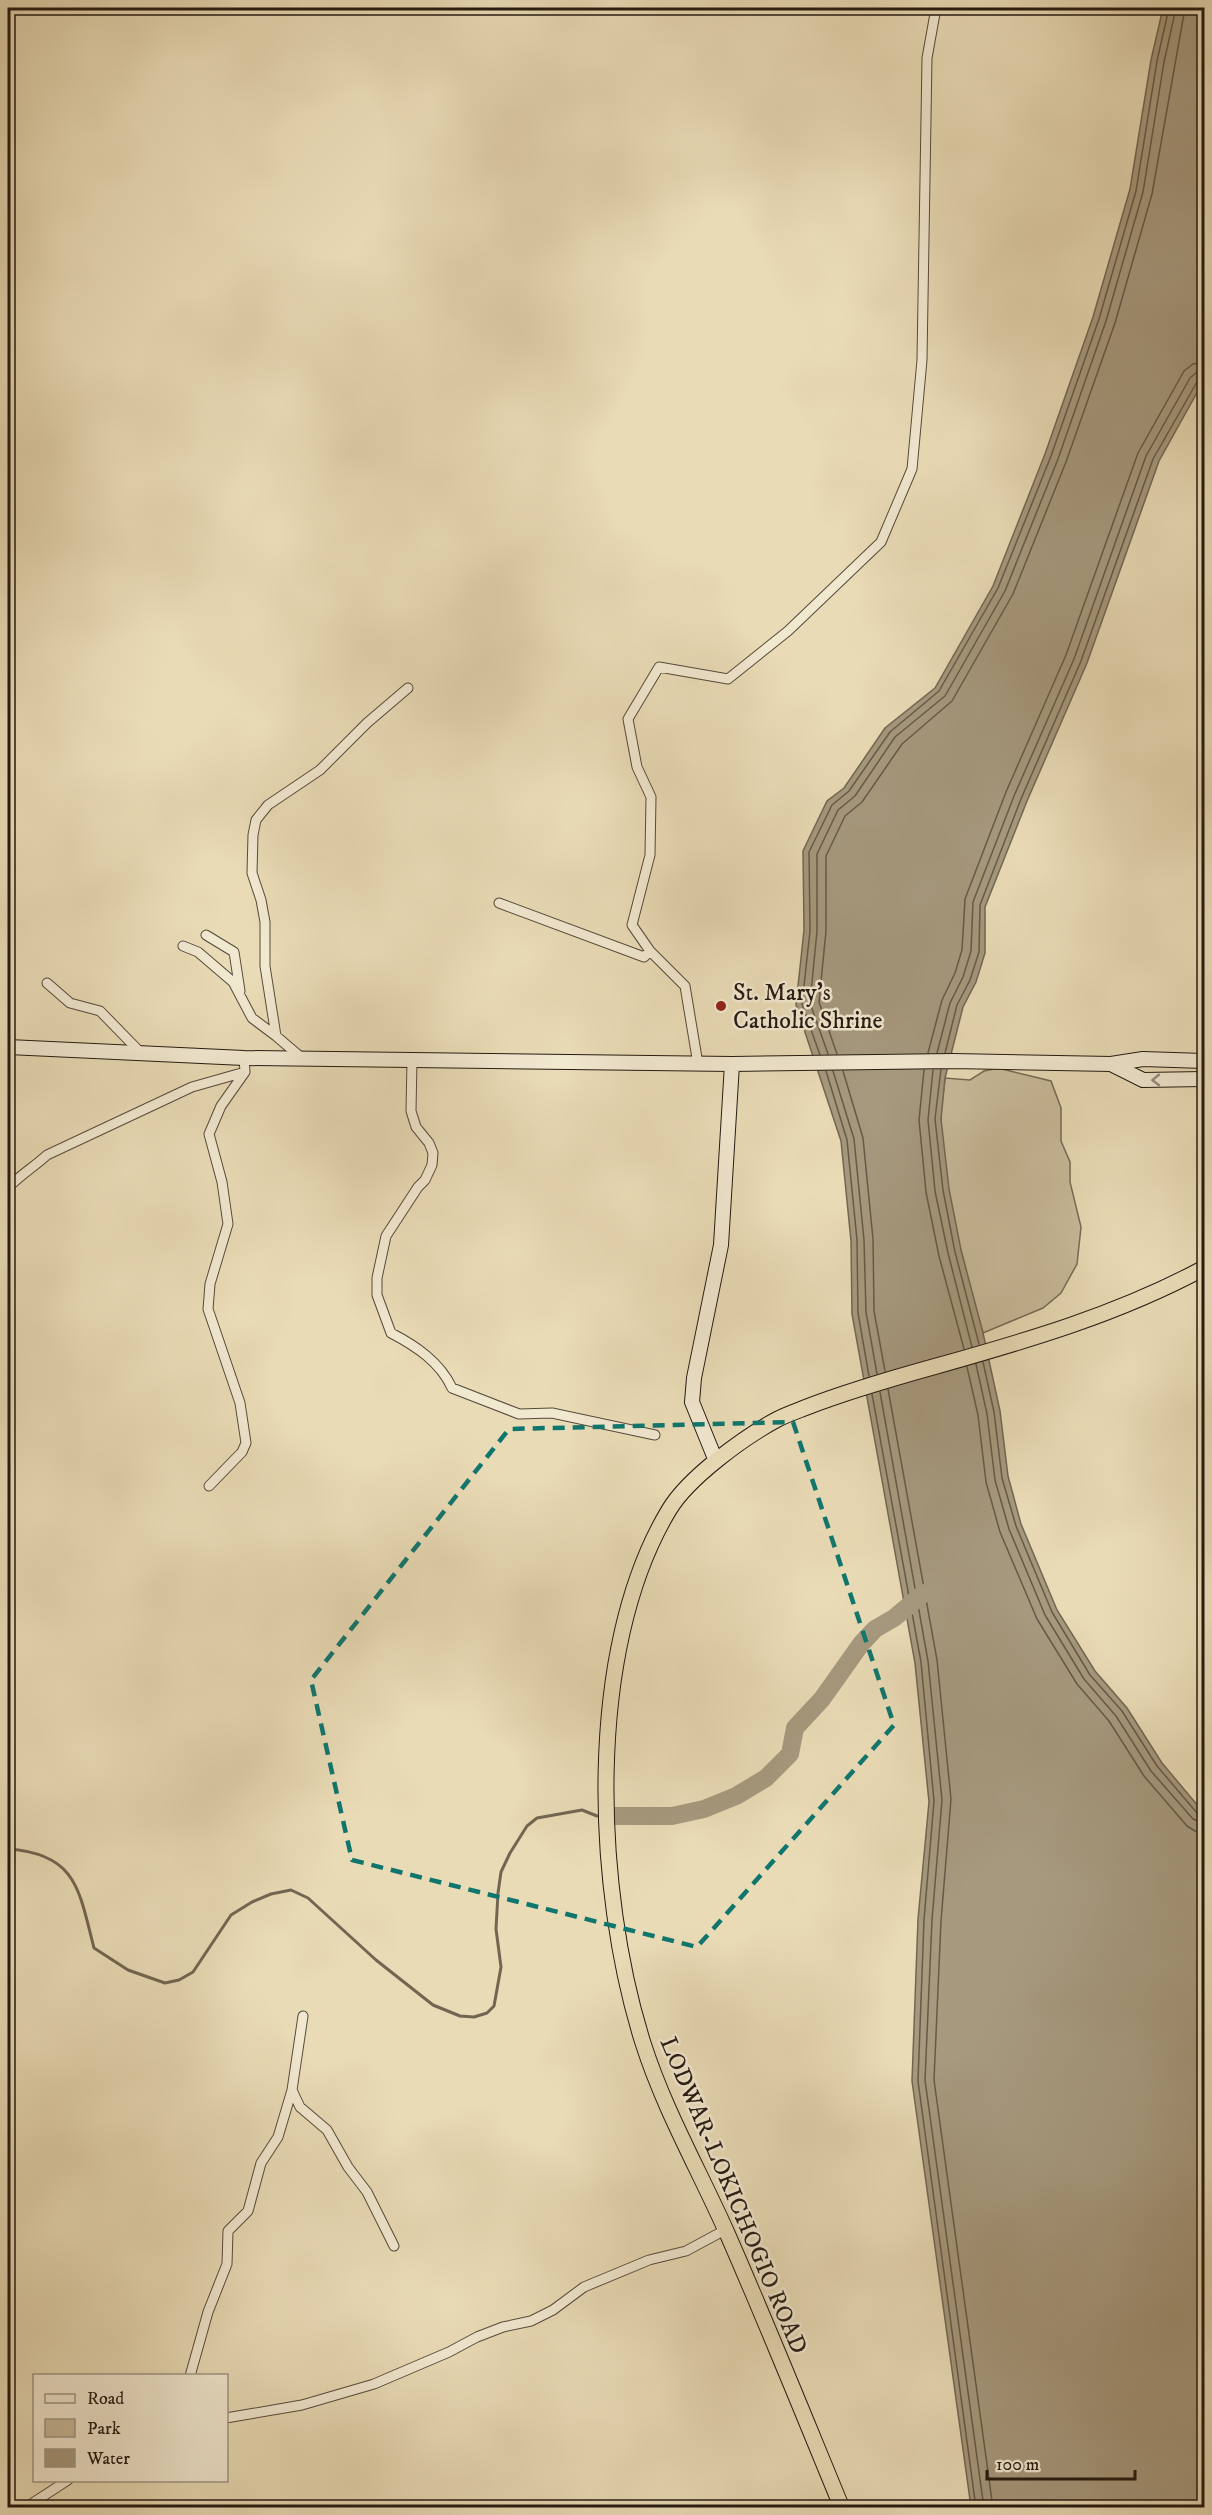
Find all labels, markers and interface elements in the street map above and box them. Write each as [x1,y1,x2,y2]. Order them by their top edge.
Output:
place label: St. Mary's Catholic Shrine [733,978,883,1036]
marker: St. Mary's Catholic Shrine [714,999,728,1013]
one-way arrow [1151,1073,1160,1086]
street label: LODWAR-LOKICHOGIO ROAD [653,2032,814,2358]
legend [33,2374,228,2482]
text: Road [87,2388,124,2410]
text: Park [87,2418,121,2440]
scale bar [987,2443,1136,2481]
text: Water [86,2448,130,2470]
text: 100 m [996,2454,1039,2476]

